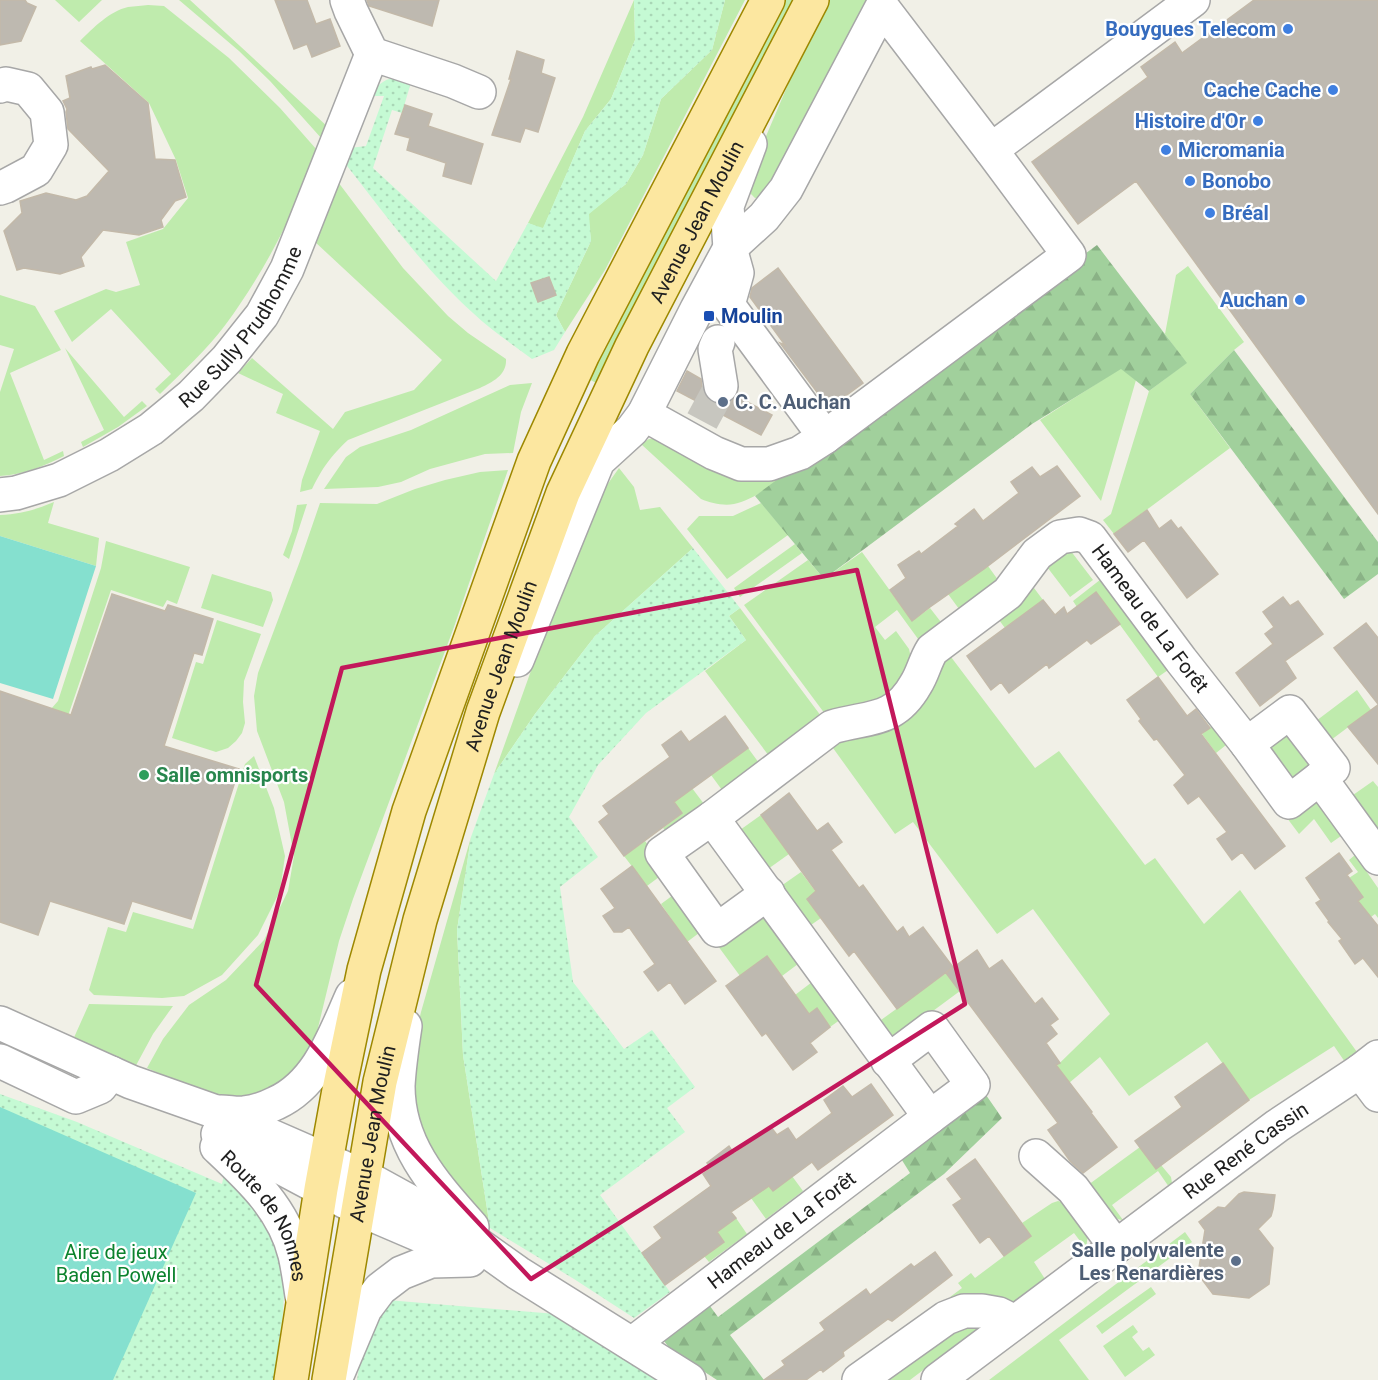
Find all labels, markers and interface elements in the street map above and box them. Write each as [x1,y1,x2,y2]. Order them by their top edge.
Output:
place label: Bouygues Telecom [1105,17,1276,41]
marker: Bouygues Telecom [1281,22,1295,36]
place label: Cache Cache [1204,78,1321,102]
marker: Cache Cache [1326,83,1340,97]
place label: Histoire d'Or [1135,109,1247,133]
marker: Histoire d'Or [1251,114,1265,128]
street label: Avenue Jean Moulin [644,137,749,307]
place label: Micromania [1178,138,1285,162]
marker: Micromania [1159,143,1173,157]
place label: Bonobo [1202,169,1271,193]
marker: Bonobo [1183,174,1197,188]
place label: Bréal [1222,201,1269,225]
marker: Bréal [1203,206,1217,220]
street label: Rue Sully Prudhomme [174,243,307,413]
place label: Auchan [1220,288,1288,312]
marker: Auchan [1293,293,1307,307]
place label: Moulin [721,304,783,328]
marker: Moulin [702,309,716,323]
place label: C. C. Auchan [735,390,851,414]
marker: C. C. Auchan [716,395,730,409]
street label: Hameau de La Forêt [1087,539,1214,697]
street label: Avenue Jean Moulin [460,577,542,754]
place label: Salle omnisports [156,763,308,787]
marker: Salle omnisports [137,768,151,782]
street label: Avenue Jean Moulin [344,1043,401,1224]
street label: Rue René Cassin [1178,1097,1313,1204]
street label: Route de Nonnes [216,1145,312,1283]
street label: Hameau de La Forêt [703,1166,860,1294]
place label: Salle polyvalente Les Renardières [1071,1238,1224,1285]
park label: Aire de jeux Baden Powell [56,1240,176,1287]
marker: Salle polyvalente Les Renardières [1229,1254,1243,1268]

